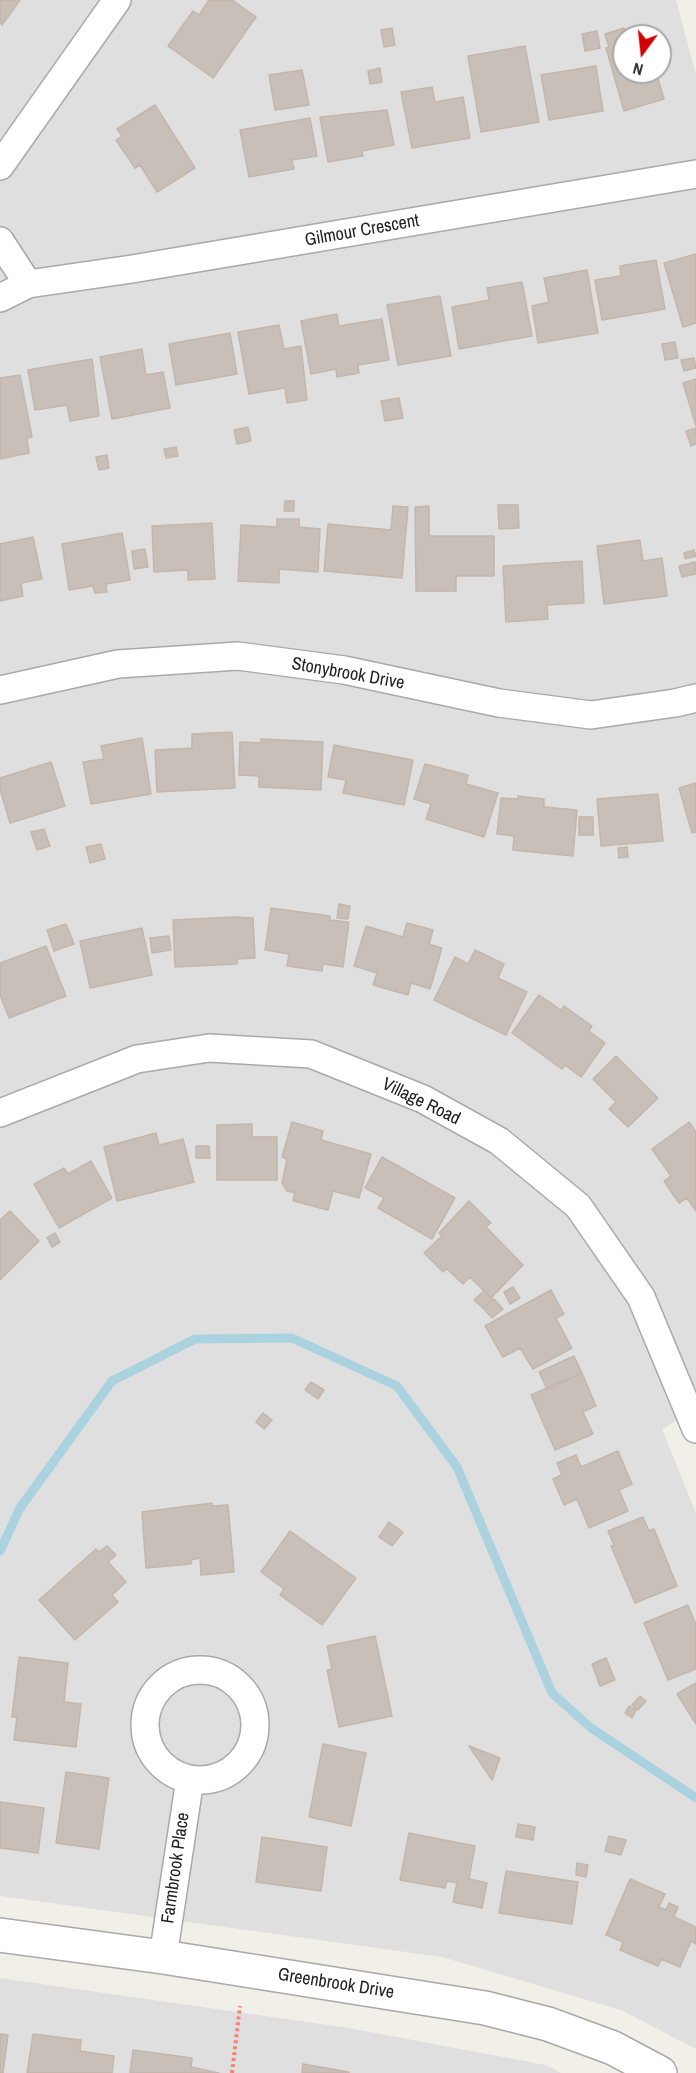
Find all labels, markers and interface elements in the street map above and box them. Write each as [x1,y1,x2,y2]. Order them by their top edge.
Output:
north arrow [612,24,672,84]
text: N [630,58,645,81]
street label: Gilmour Crescent [303,210,421,252]
street label: Stonybrook Drive [290,653,406,695]
street label: Village Road [378,1074,464,1130]
street label: Farmbrook Place [158,1811,194,1925]
street label: Greenbrook Drive [276,1964,396,2004]

